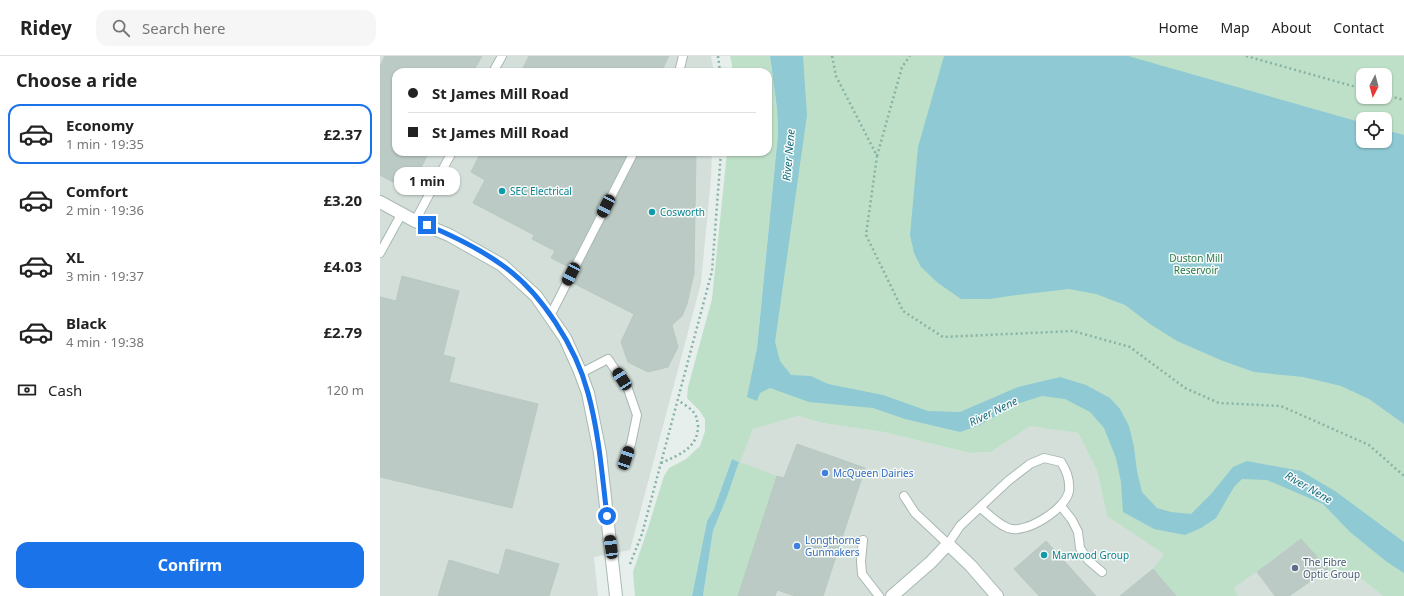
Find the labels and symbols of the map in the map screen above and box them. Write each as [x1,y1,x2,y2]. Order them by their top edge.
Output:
north arrow [1356,68,1392,104]
water label: River Nene [778,128,798,182]
callout: 1 min [394,167,460,195]
place label: SEC Electrical [510,184,572,198]
marker: SEC Electrical [497,186,507,196]
car [595,193,617,219]
place label: Cosworth [660,205,705,219]
marker: Cosworth [647,207,657,217]
route end [418,216,436,234]
park label: Duston Mill Reservoir [1169,251,1223,277]
car [560,261,582,287]
car [610,366,634,392]
water label: River Nene [966,393,1020,429]
car [616,445,636,471]
place label: McQueen Dairies [833,466,914,480]
water label: River Nene [1283,467,1336,507]
marker: McQueen Dairies [820,468,830,478]
route start [598,507,616,525]
place label: Longthorne Gunmakers [805,533,861,559]
car [604,534,618,560]
marker: Longthorne Gunmakers [792,541,802,551]
place label: Marwood Group [1052,548,1129,562]
marker: Marwood Group [1039,550,1049,560]
place label: The Fibre Optic Group [1303,555,1360,581]
marker: The Fibre Optic Group [1290,563,1300,573]

